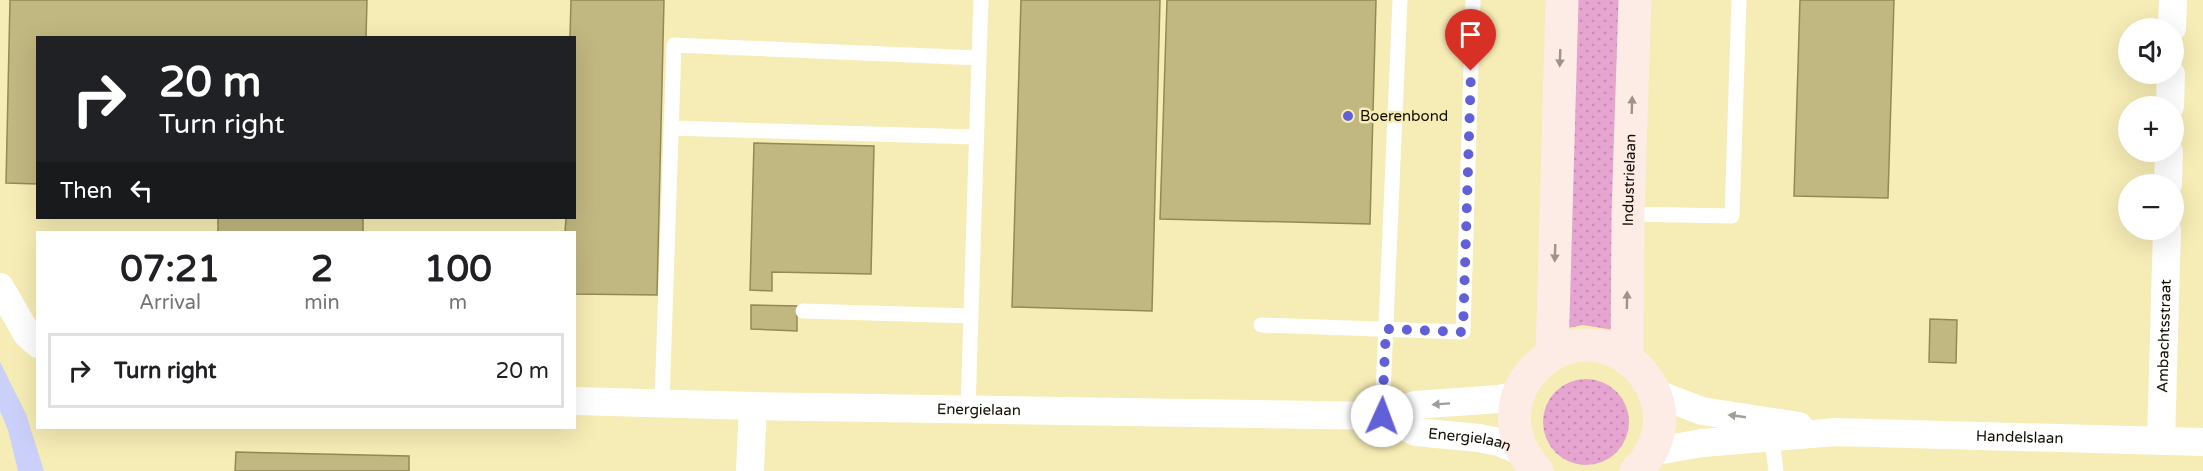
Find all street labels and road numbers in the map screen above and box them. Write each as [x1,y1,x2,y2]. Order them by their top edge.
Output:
street label: Industrielaan [1619,133,1640,226]
street label: Ambachtsstraat [2153,279,2175,393]
street label: Energielaan [937,400,1021,419]
street label: Energielaan [1427,424,1514,455]
street label: Handelslaan [1976,427,2064,447]

